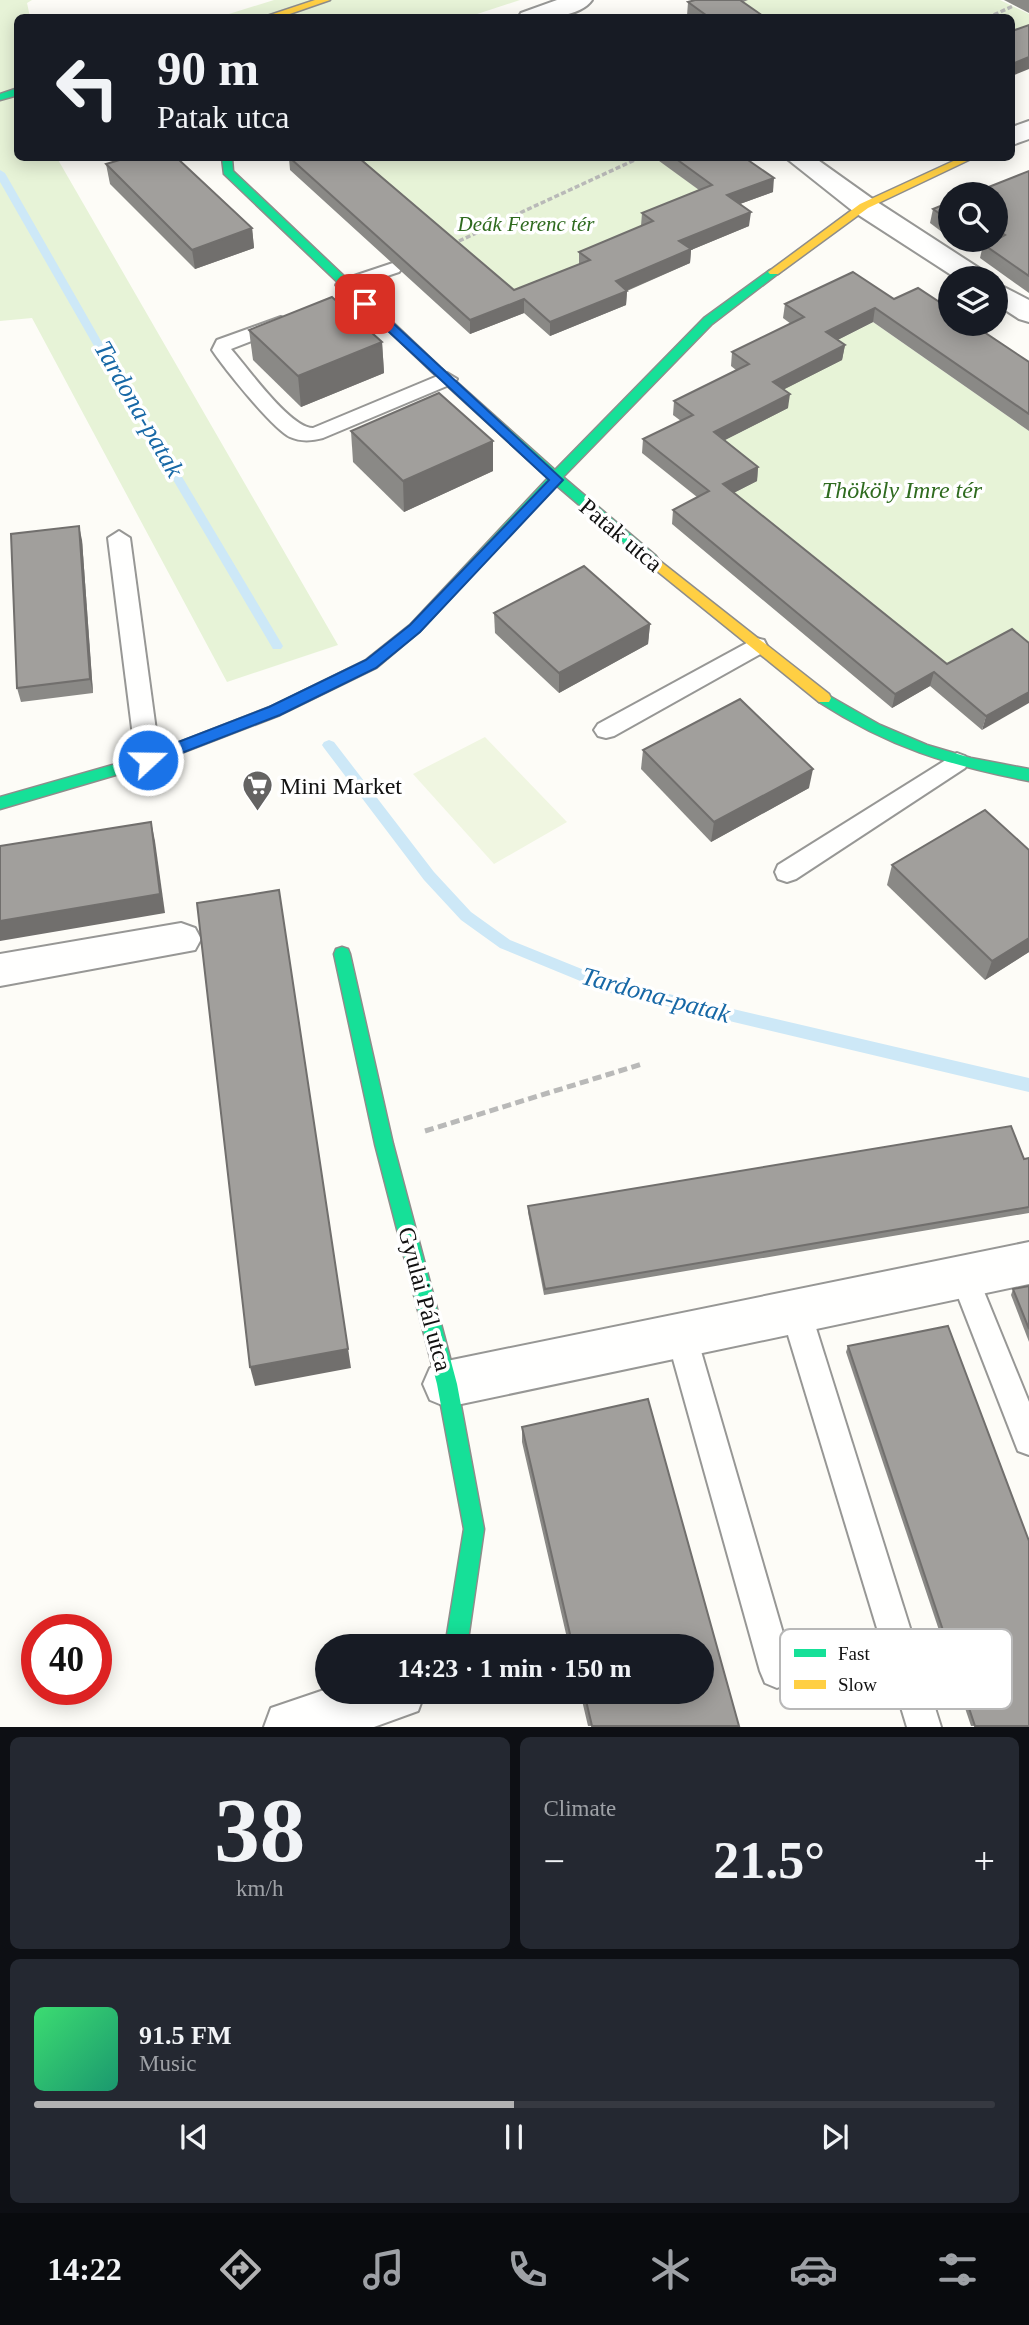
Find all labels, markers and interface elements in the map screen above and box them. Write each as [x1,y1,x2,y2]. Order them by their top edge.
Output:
text: 90 m [157,41,259,96]
icon: left [42,42,133,133]
text: Patak utca [157,99,289,135]
map controls [938,182,1008,336]
button: search [938,182,1008,252]
park label: Deák Ferenc tér [457,212,595,236]
button: layers [938,266,1008,336]
pin [335,274,395,334]
icon: arrive [346,285,384,323]
water label: Tardona-patak [88,336,190,483]
park label: Thököly Imre tér [822,477,983,503]
street label: Patak utca [575,493,668,577]
position arrow [111,723,185,797]
supermarket icon: Mini Market [240,769,274,813]
place label: Mini Market [280,773,402,799]
water label: Tardona-patak [579,961,734,1029]
street label: Gyulai Pál utca [393,1224,457,1374]
speed limit sign: 40 [21,1614,112,1705]
legend [780,1629,1012,1709]
text: Fast [838,1643,870,1664]
text: 14:23 · 1 min · 150 m [398,1654,632,1683]
text: Slow [838,1674,877,1695]
text: 38 [214,1780,305,1881]
text: Climate [544,1796,616,1821]
text: 21.5° [713,1832,825,1889]
text: − [544,1840,565,1882]
text: + [974,1840,995,1882]
text: km/h [236,1876,283,1901]
text: 91.5 FM [139,2021,231,2050]
text: Music [139,2051,197,2076]
icon: previous [175,2118,213,2156]
icon: pause [495,2118,533,2156]
icon: next [816,2118,854,2156]
icon: directions [216,2245,265,2294]
icon: music [359,2245,408,2294]
icon: phone [503,2245,552,2294]
icon: climate [646,2245,695,2294]
icon: car [789,2245,838,2294]
icon: filters [933,2245,982,2294]
text: 14:22 [47,2251,122,2287]

